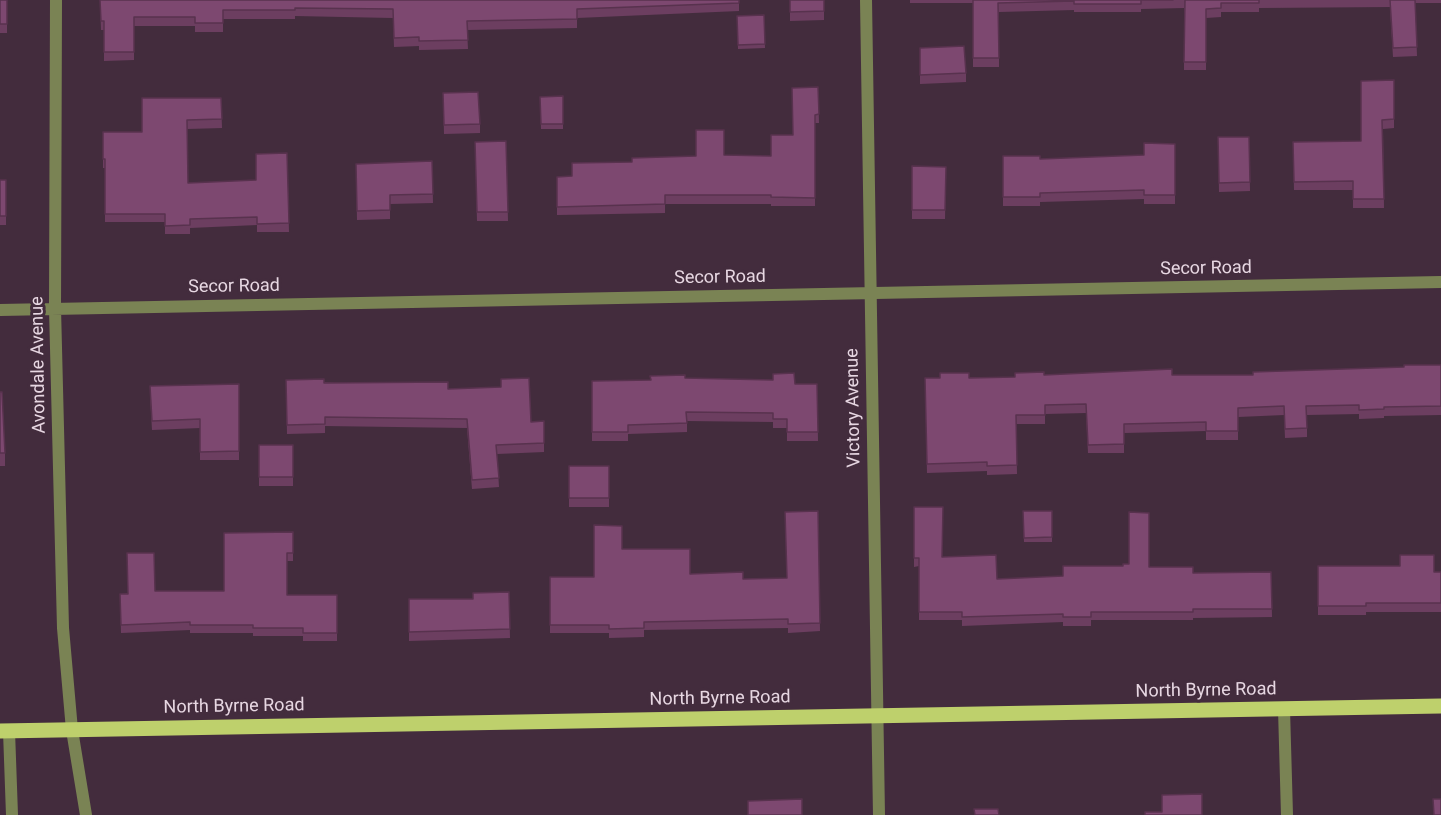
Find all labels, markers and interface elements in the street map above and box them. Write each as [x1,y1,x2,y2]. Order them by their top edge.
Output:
street label: Secor Road [1160,257,1252,281]
street label: Secor Road [674,266,766,290]
street label: Secor Road [188,275,280,299]
street label: Avondale Avenue [27,296,51,434]
street label: Victory Avenue [842,348,866,468]
street label: North Byrne Road [1135,679,1277,703]
street label: North Byrne Road [649,687,791,711]
street label: North Byrne Road [163,695,305,719]

